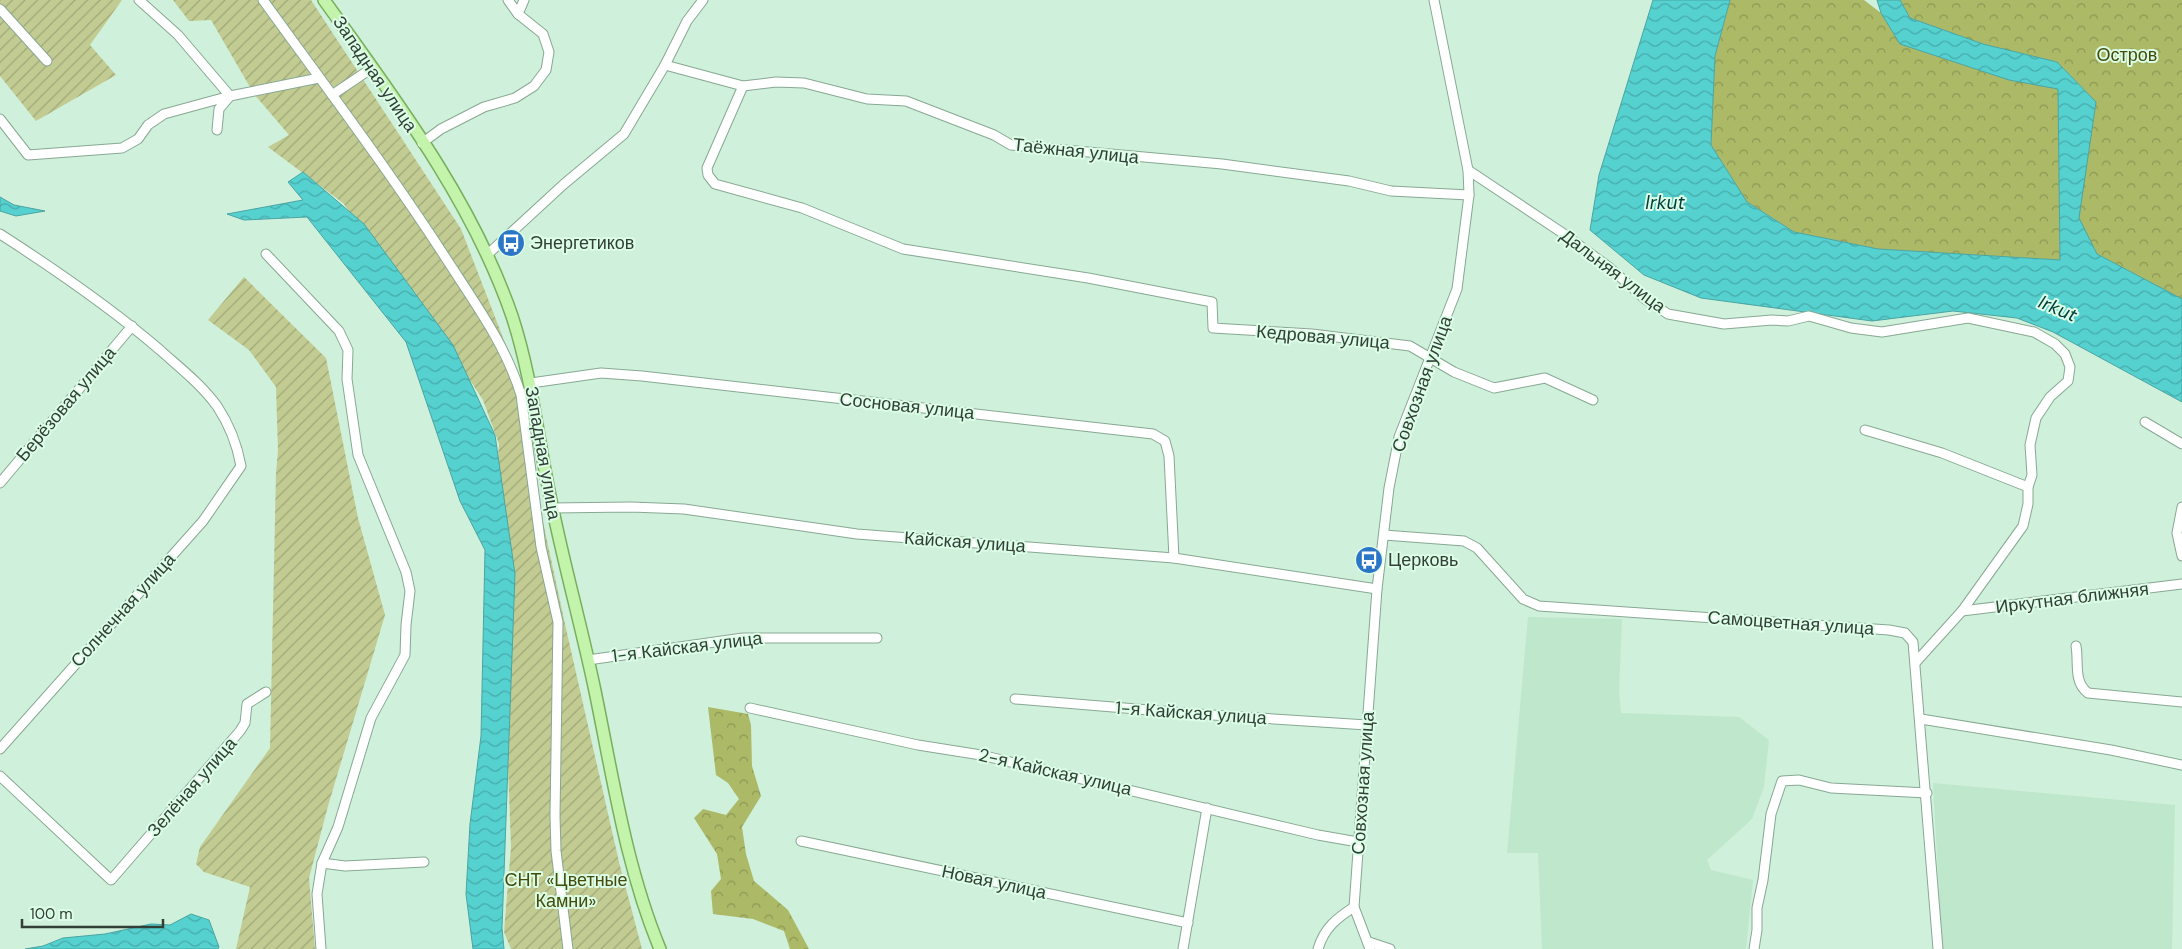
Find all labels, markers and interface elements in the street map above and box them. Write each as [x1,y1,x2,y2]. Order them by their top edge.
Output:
street label: Западная улица [327,11,423,138]
park label: Остров [2097,43,2157,67]
street label: Таёжная улица [1012,132,1141,170]
water label: Irkut [1645,190,1685,215]
street label: Дальняя улица [1556,224,1671,319]
bus stop icon: Энергетиков [496,228,526,258]
place label: Энергетиков [530,231,634,255]
water label: Irkut [2035,289,2081,328]
street label: Совхозная улица [1386,312,1458,455]
street label: Кедровая улица [1255,319,1392,355]
street label: Берёзовая улица [11,341,122,467]
street label: Западная улица [519,384,567,523]
street label: Сосновая улица [838,387,977,425]
street label: Кайская улица [903,526,1028,558]
bus stop icon: Церковь [1354,545,1384,575]
street label: Солнечная улица [65,547,181,672]
place label: Церковь [1388,548,1458,572]
street label: Иркутная ближняя [1994,577,2150,619]
street label: Самоцветная улица [1707,605,1876,641]
street label: 1-я Кайская улица [610,626,765,668]
street label: 1-я Кайская улица [1114,696,1269,730]
street label: Совхозная улица [1346,710,1380,855]
street label: Зелёная улица [142,731,243,842]
street label: 2-я Кайская улица [976,743,1135,802]
street label: Новая улица [939,859,1049,905]
park label: СНТ «Цветные Камни» [504,868,628,913]
scale bar [22,896,164,928]
text: 100 m [30,904,73,924]

